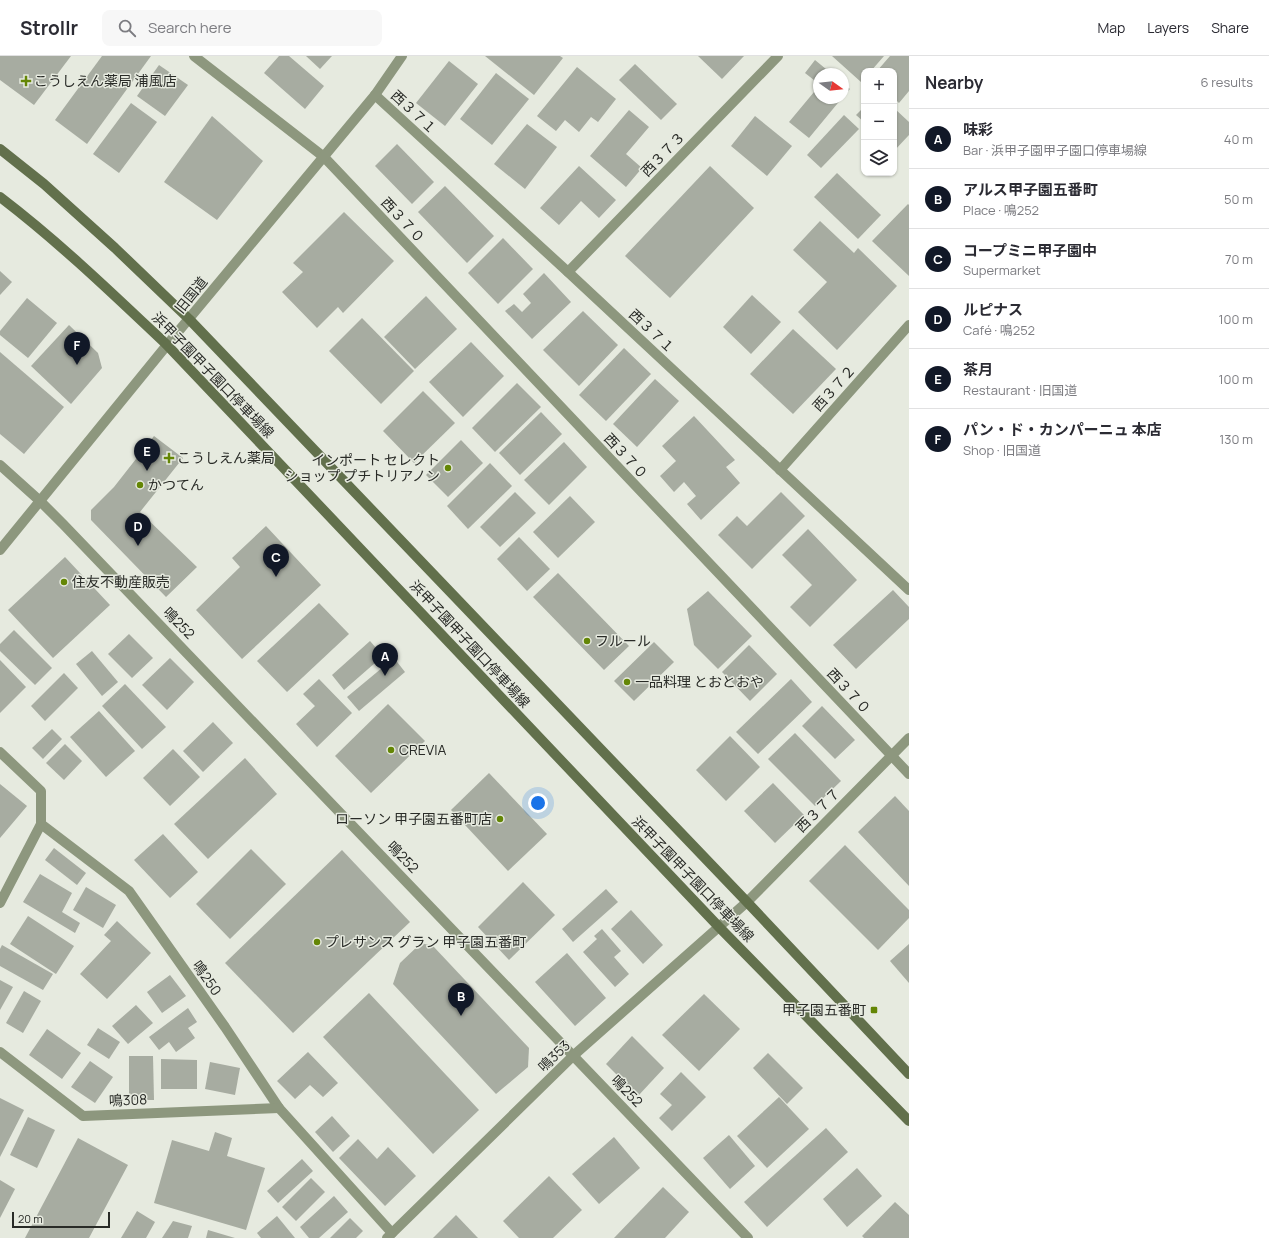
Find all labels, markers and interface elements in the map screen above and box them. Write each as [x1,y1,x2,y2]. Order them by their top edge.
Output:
search box [102,10,382,46]
text: Strollr [20,15,78,41]
icon: search [116,17,138,39]
text: Search here [148,17,231,38]
text: Map [1097,18,1125,37]
text: Layers [1147,18,1189,37]
text: Share [1211,18,1249,37]
north arrow [813,68,849,104]
map controls [861,68,897,176]
button: + [861,68,897,104]
place label: こうしえん薬局 浦風店 [34,71,177,90]
text: Nearby [925,71,983,94]
text: 6 results [1201,73,1253,91]
marker: こうしえん薬局 浦風店 [21,76,31,86]
street label: 西３７１ [387,86,441,138]
button: − [861,104,897,140]
text: 味彩 [963,119,993,140]
street label: 西３７３ [636,127,689,180]
text: A [934,130,942,148]
text: 40 m [1224,130,1253,148]
button: layers [861,140,897,176]
text: Bar · 浜甲子園甲子園口停車場線 [963,141,1147,159]
text: アルス甲子園五番町 [963,179,1098,200]
text: B [934,190,942,208]
text: 50 m [1224,190,1253,208]
street label: 西３７０ [377,193,429,247]
text: Place · 鳴252 [963,201,1039,219]
text: コープミニ甲子園中 [963,240,1097,261]
text: C [933,250,943,268]
text: 70 m [1225,250,1253,268]
text: Supermarket [963,261,1041,279]
street label: 旧国道 [170,272,211,317]
text: ルピナス [963,299,1023,320]
street label: 西３７１ [625,305,679,357]
street label: 浜甲子園甲子園口停車場線 [148,308,279,442]
text: D [933,310,943,328]
text: 100 m [1218,310,1253,328]
text: Café · 鳴252 [963,321,1035,339]
pin: F [64,332,90,365]
text: 茶月 [963,359,993,380]
street label: 西３７２ [808,361,859,415]
text: E [934,370,942,388]
text: 100 m [1218,370,1253,388]
text: Restaurant · 旧国道 [963,381,1078,399]
text: パン・ド・カンパーニュ 本店 [963,419,1162,440]
street label: 西３７０ [600,429,652,483]
text: F [935,430,941,448]
text: 130 m [1219,430,1253,448]
pin: E [134,438,160,471]
text: Shop · 旧国道 [963,441,1041,459]
place label: こうしえん薬局 [177,448,275,467]
place label: インポート セレクト ショップ プチトリアノン [284,450,440,485]
marker: こうしえん薬局 [164,453,174,463]
marker: インポート セレクト ショップ プチトリアノン [443,463,453,473]
place label: かつてん [148,475,204,494]
marker: かつてん [135,480,145,490]
pin: D [125,513,151,546]
pin: C [263,544,289,577]
place label: 住友不動産販売 [72,572,170,591]
street label: 浜甲子園甲子園口停車場線 [406,576,535,712]
marker: 住友不動産販売 [59,577,69,587]
street label: 鳴252 [159,603,199,643]
place label: フルール [595,631,651,650]
marker: フルール [582,636,592,646]
pin: A [372,643,398,676]
street label: 西３７０ [823,664,875,718]
place label: 一品料理 とおとおや [635,672,764,691]
marker: 一品料理 とおとおや [622,677,632,687]
place label: CREVIA [399,740,447,759]
marker: CREVIA [386,745,396,755]
street label: 西３７７ [791,783,844,836]
your location [528,793,548,813]
place label: ローソン 甲子園五番町店 [335,809,492,828]
street label: 浜甲子園甲子園口停車場線 [628,812,759,946]
marker: ローソン 甲子園五番町店 [495,814,505,824]
street label: 鳴252 [383,837,423,877]
place label: プレサンス グラン 甲子園五番町 [325,932,526,951]
marker: プレサンス グラン 甲子園五番町 [312,937,322,947]
street label: 鳴250 [189,956,226,999]
pin: B [448,983,474,1016]
place label: 甲子園五番町 [782,1000,866,1019]
marker: 甲子園五番町 [869,1005,879,1015]
street label: 鳴353 [534,1036,574,1076]
street label: 鳴252 [607,1071,647,1111]
street label: 鳴308 [108,1089,148,1110]
scale bar [12,1210,110,1229]
text: 20 m [18,1211,43,1226]

